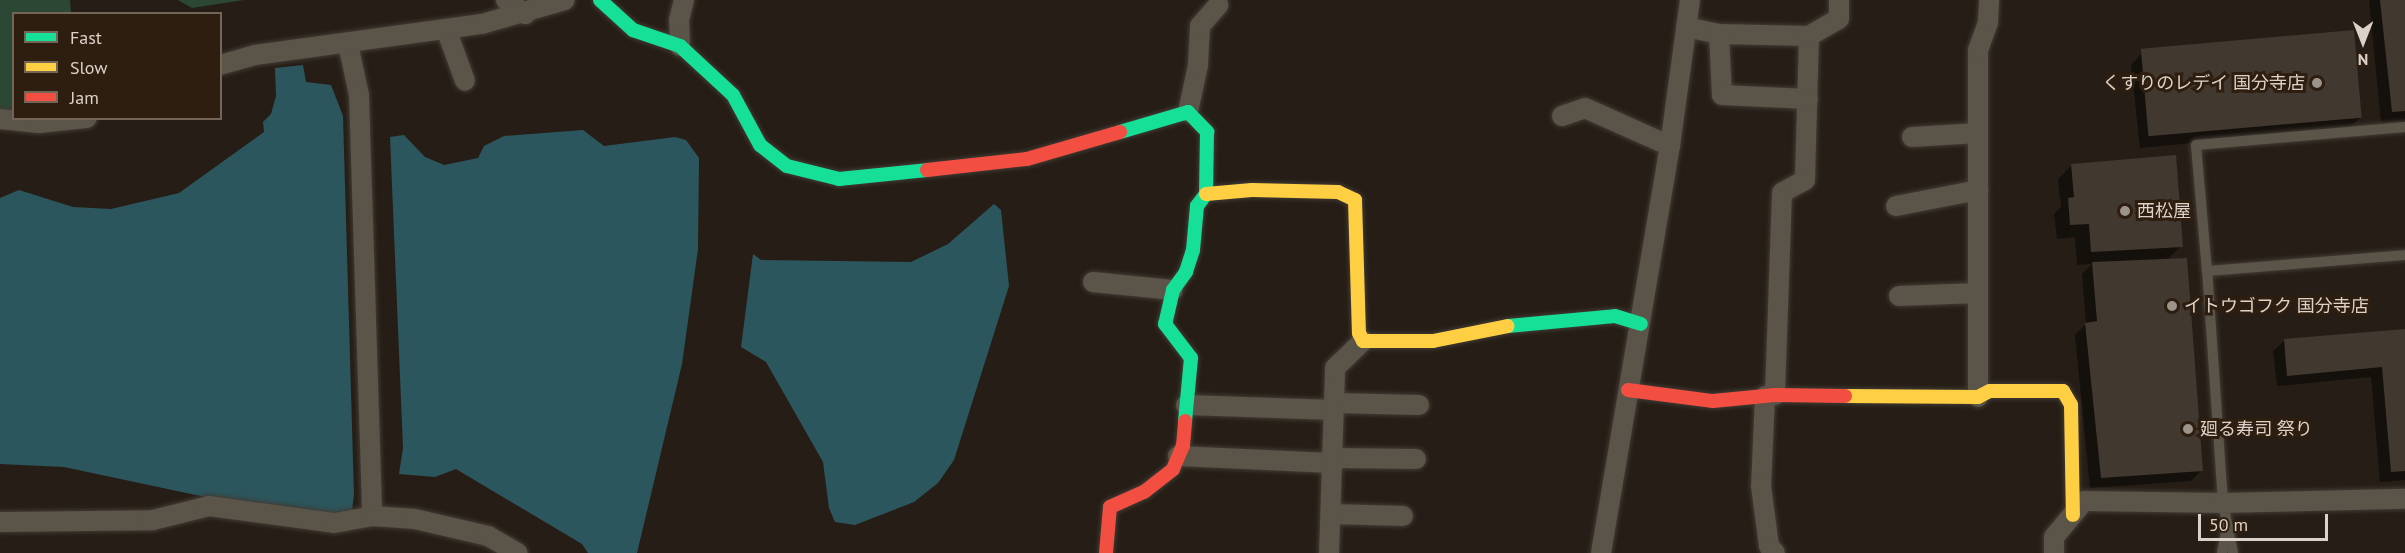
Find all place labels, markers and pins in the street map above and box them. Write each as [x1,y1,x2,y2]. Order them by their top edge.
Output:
place label: くすりのレデイ 国分寺店 [2102,72,2305,94]
marker: くすりのレデイ 国分寺店 [2310,76,2324,90]
place label: 西松屋 [2137,200,2191,222]
marker: 西松屋 [2118,204,2132,218]
place label: イトウゴフク 国分寺店 [2184,295,2369,317]
marker: イトウゴフク 国分寺店 [2165,299,2179,313]
place label: 廻る寿司 祭り [2200,418,2313,440]
marker: 廻る寿司 祭り [2181,422,2195,436]

